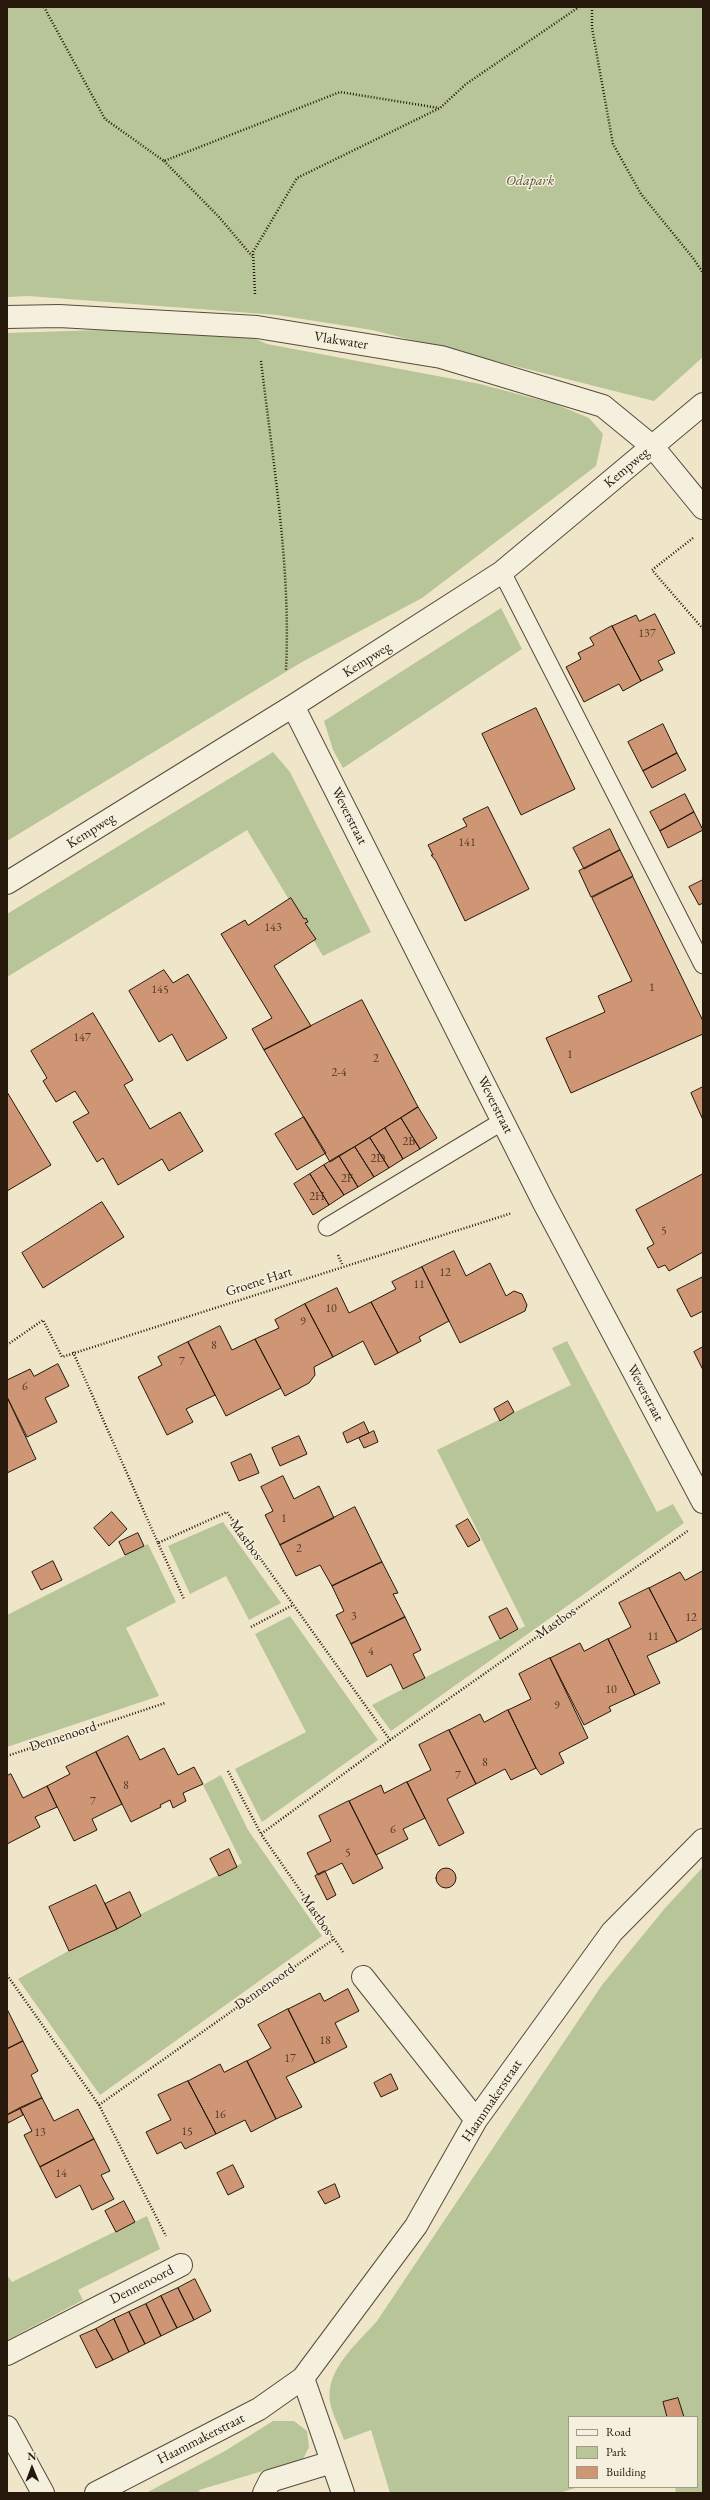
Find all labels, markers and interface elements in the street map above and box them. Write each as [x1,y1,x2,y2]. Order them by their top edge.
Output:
park label: Odapark [506,173,554,189]
street label: Vlakwater [313,328,369,354]
street label: Kempweg [601,444,653,492]
house number: 137 [638,627,656,641]
street label: Kempweg [340,639,394,681]
street label: Weverstraat [327,785,371,847]
street label: Kempweg [64,810,118,852]
house number: 141 [458,836,476,850]
house number: 143 [264,921,282,935]
house number: 1 [649,981,655,995]
house number: 145 [151,983,169,997]
house number: 147 [73,1031,91,1045]
house number: 1 [567,1048,573,1062]
house number: 2 [373,1052,379,1066]
house number: 2-4 [332,1066,346,1080]
street label: Weverstraat [473,1074,517,1136]
house number: 2B [403,1135,415,1149]
house number: 2D [371,1152,385,1166]
house number: 2F [341,1172,353,1186]
house number: 2H [309,1190,325,1204]
house number: 5 [661,1224,667,1238]
street label: Groene Hart [224,1263,294,1301]
house number: 12 [439,1266,451,1280]
house number: 11 [413,1278,425,1292]
house number: 10 [325,1302,337,1316]
house number: 9 [300,1315,306,1329]
house number: 8 [211,1339,217,1353]
house number: 7 [179,1355,185,1369]
street label: Weverstraat [623,1362,667,1424]
house number: 6 [22,1380,28,1394]
house number: 1 [281,1512,287,1526]
street label: Mastbos [226,1517,266,1563]
house number: 2 [296,1542,302,1556]
street label: Mastbos [533,1603,579,1643]
house number: 3 [351,1610,357,1624]
house number: 12 [685,1611,697,1625]
house number: 11 [647,1630,659,1644]
house number: 4 [368,1645,374,1659]
house number: 10 [605,1683,617,1697]
house number: 9 [554,1699,560,1713]
street label: Dennenoord [27,1718,99,1756]
house number: 8 [482,1756,488,1770]
house number: 7 [455,1769,461,1783]
house number: 8 [123,1779,129,1793]
house number: 7 [90,1795,96,1809]
house number: 6 [390,1823,396,1837]
house number: 5 [345,1846,351,1860]
street label: Mastbos [297,1892,337,1938]
street label: Dennenoord [232,1960,298,2014]
house number: 18 [319,2034,331,2048]
house number: 17 [284,2052,296,2066]
street label: Haammakerstraat [458,2057,526,2145]
house number: 16 [214,2108,226,2122]
house number: 15 [181,2125,193,2139]
house number: 13 [34,2126,46,2140]
house number: 14 [55,2167,67,2181]
street label: Dennenoord [107,2262,177,2308]
street label: Haammakerstraat [155,2410,247,2468]
legend [568,2416,698,2488]
text: Road [606,2424,631,2440]
text: Park [606,2444,626,2460]
north arrow [12,2448,52,2488]
text: N [27,2449,36,2463]
text: Building [606,2464,646,2480]

